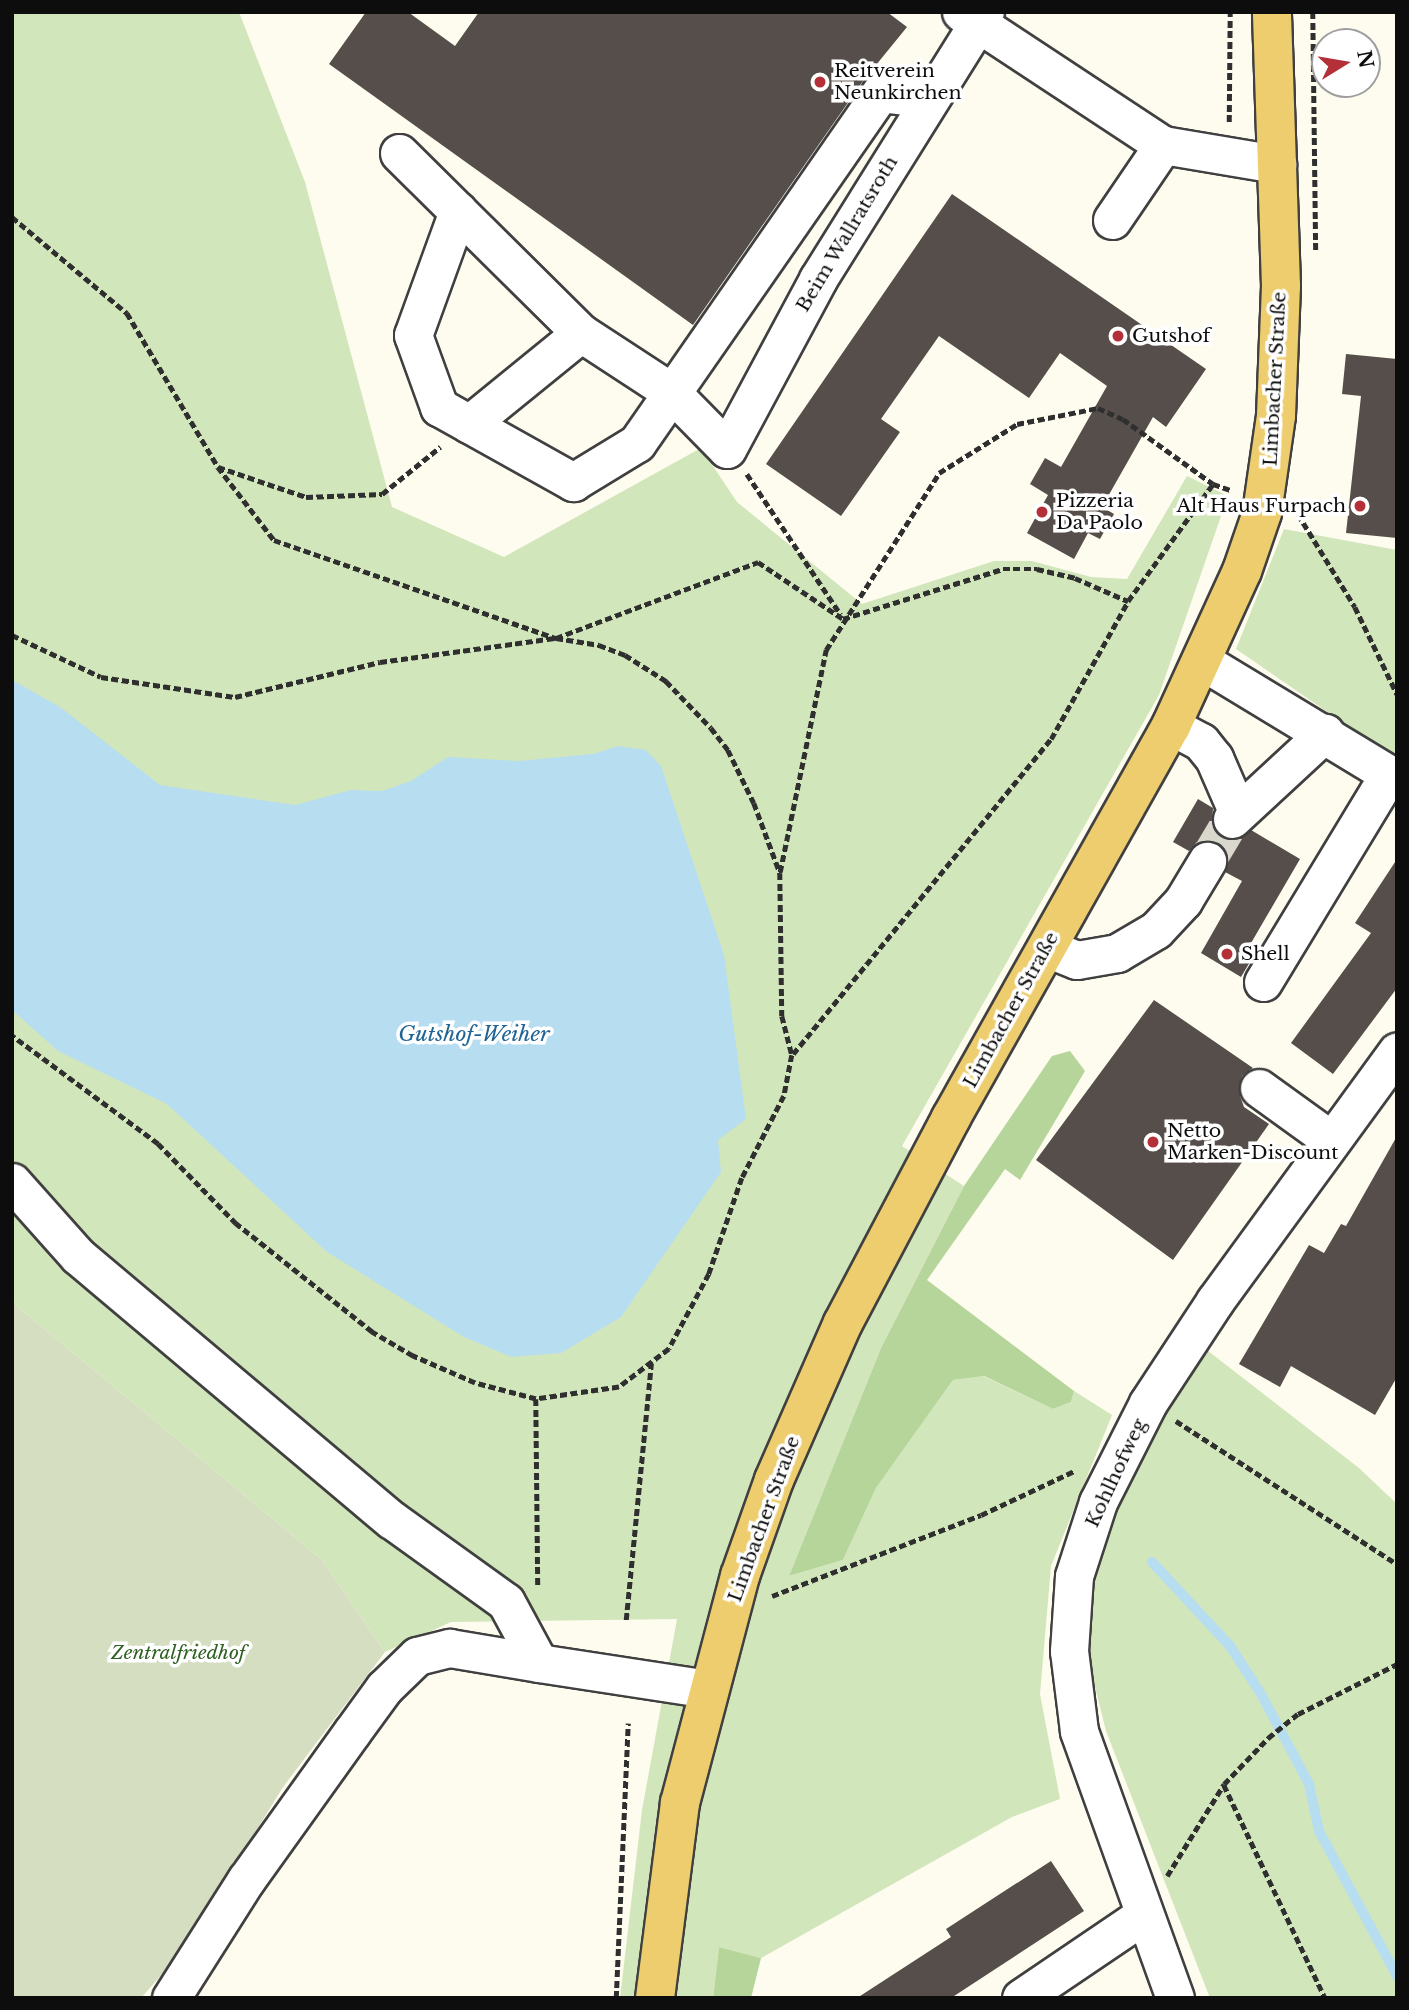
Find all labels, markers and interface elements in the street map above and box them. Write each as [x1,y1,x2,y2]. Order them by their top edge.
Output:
north arrow [1311,28,1381,98]
text: N [1352,48,1378,70]
place label: Reitverein Neunkirchen [834,60,962,104]
marker: Reitverein Neunkirchen [812,74,828,90]
street label: Beim Wallratsroth [791,152,903,316]
street label: Limbacher Straße [1259,291,1291,467]
place label: Gutshof [1132,325,1210,347]
marker: Gutshof [1110,328,1126,344]
place label: Pizzeria Da Paolo [1056,490,1143,534]
place label: Alt Haus Furpach [1176,495,1346,517]
marker: Alt Haus Furpach [1352,498,1368,514]
marker: Pizzeria Da Paolo [1034,504,1050,520]
street label: Limbacher Straße [959,928,1063,1092]
place label: Shell [1241,943,1290,965]
marker: Shell [1219,946,1235,962]
water label: Gutshof-Weiher [398,1021,550,1047]
place label: Netto Marken-Discount [1167,1120,1338,1164]
marker: Netto Marken-Discount [1145,1134,1161,1150]
street label: Kohlhofweg [1081,1415,1151,1531]
street label: Limbacher Straße [723,1433,805,1605]
park label: Zentralfriedhof [111,1642,245,1664]

